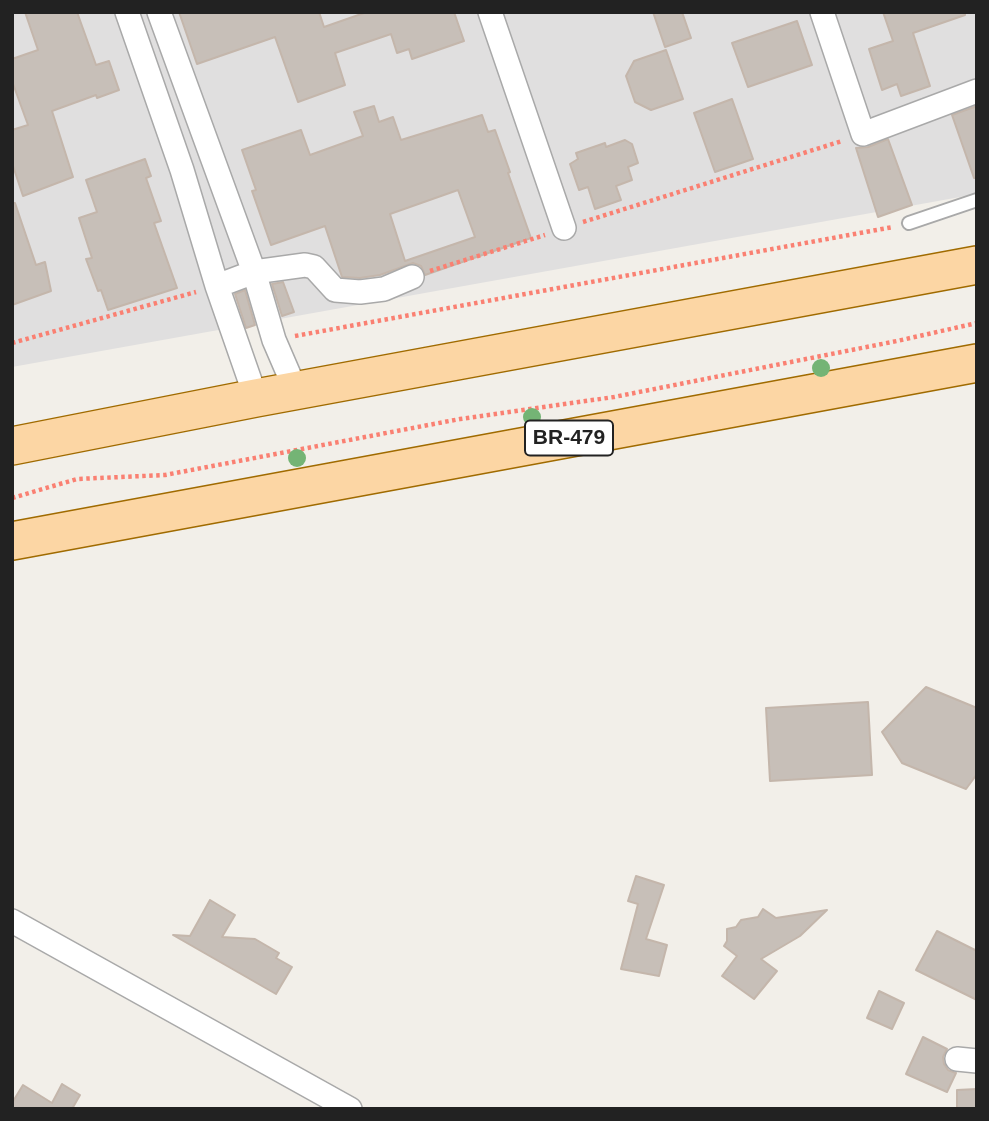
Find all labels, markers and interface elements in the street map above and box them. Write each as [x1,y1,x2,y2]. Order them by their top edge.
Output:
road number: BR-479 [525,420,613,456]

